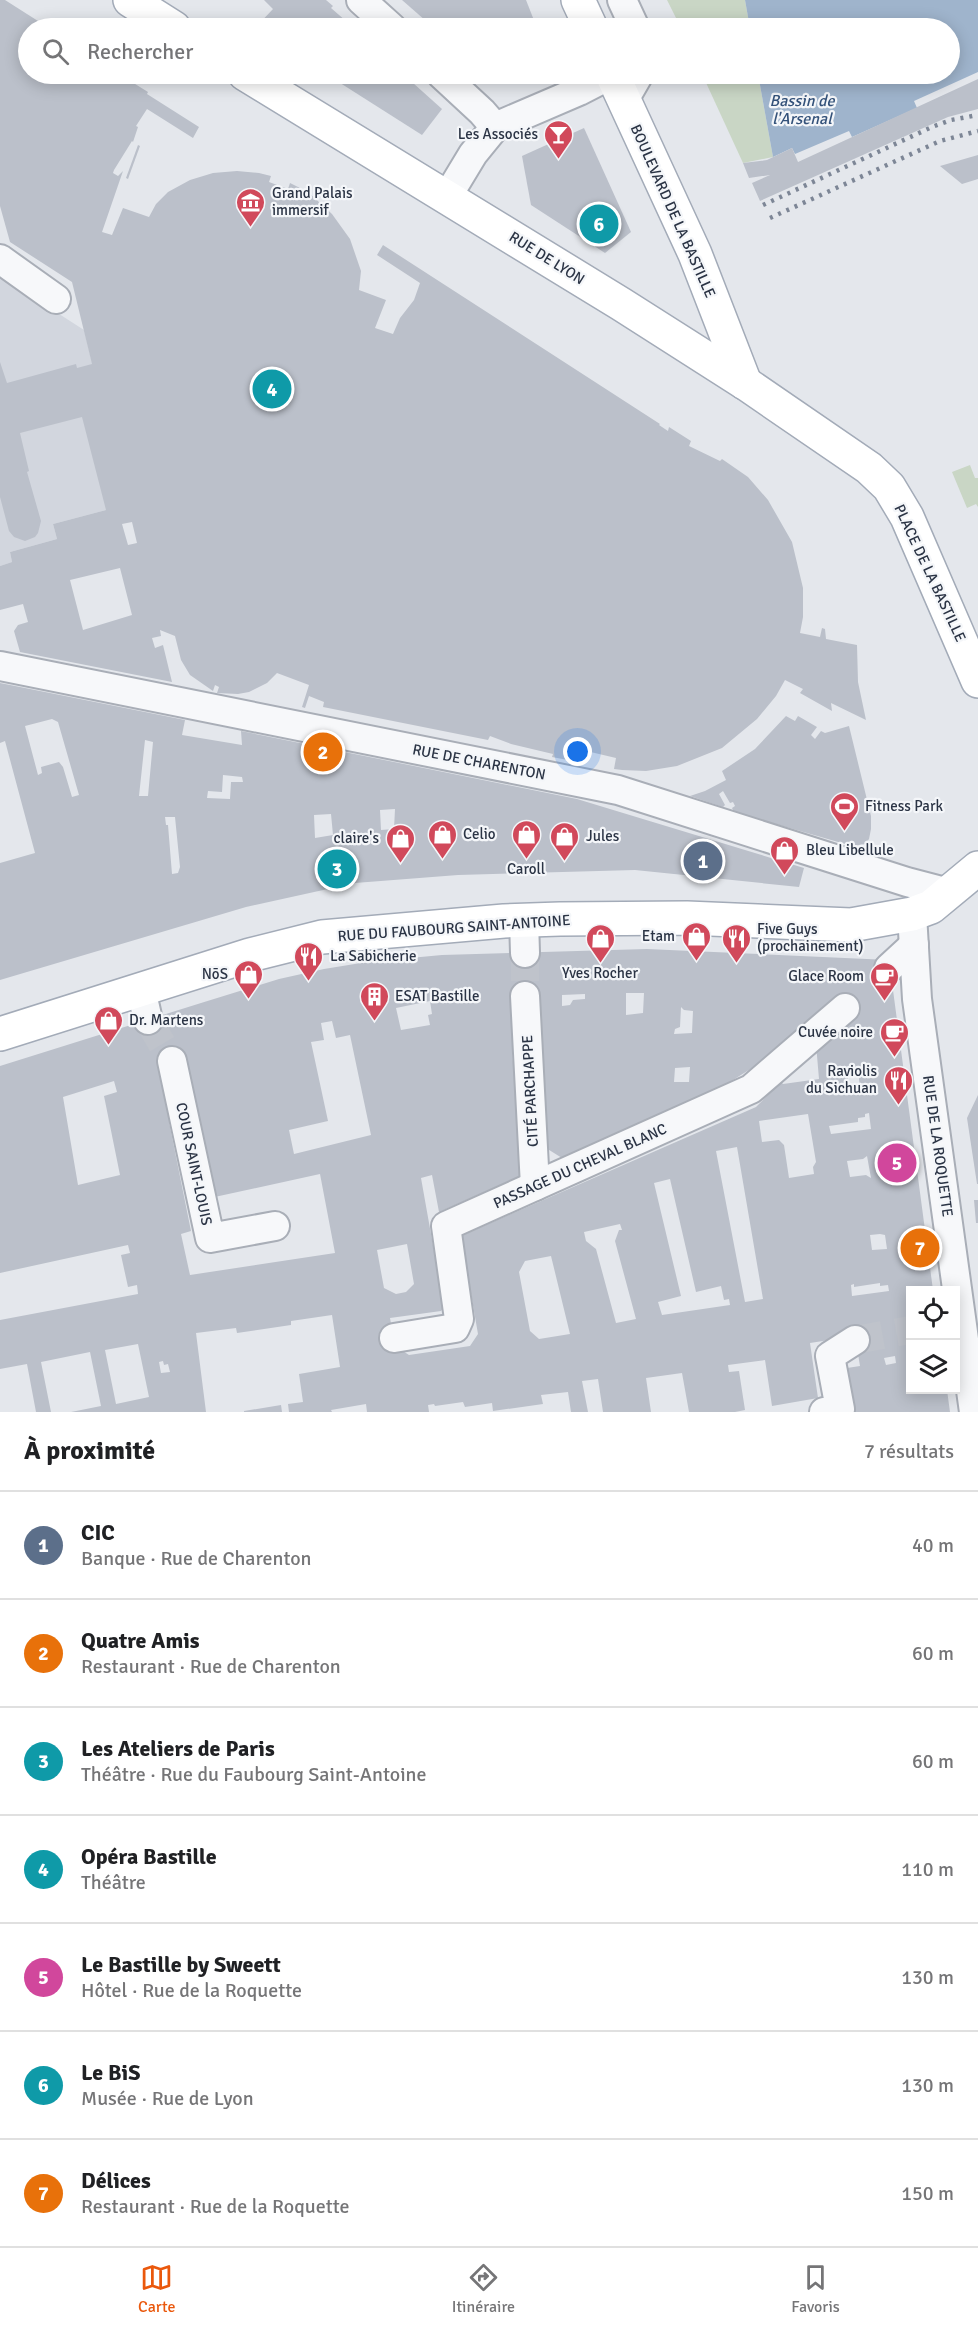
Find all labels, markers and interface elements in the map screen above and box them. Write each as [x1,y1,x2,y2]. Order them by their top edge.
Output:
search box [18,18,960,84]
icon: search [39,35,72,68]
text: Rechercher [87,38,193,65]
water label: Bassin de l'Arsenal [770,91,835,129]
bar icon: Les Associés [543,118,575,160]
street label: BOULEVARD DE LA BASTILLE [627,122,719,300]
place label: Les Associés [458,125,538,143]
place label: Grand Palais immersif [272,184,353,219]
museum icon: Grand Palais immersif [235,186,267,228]
pin: 6 [580,202,618,246]
street label: RUE DE LYON [506,228,588,288]
pin: 4 [252,366,292,412]
street label: PLACE DE LA BASTILLE [890,501,970,645]
pin: 2 [304,730,342,774]
your location [563,737,592,766]
street label: RUE DE CHARENTON [411,740,547,784]
sports icon: Fitness Park [828,790,860,832]
place label: Fitness Park [865,797,943,815]
shop icon: Celio [426,818,458,860]
shop icon: Caroll [510,818,542,860]
shop icon: Jules [549,820,581,862]
shop icon: claire's [384,822,416,864]
place label: Celio [463,825,496,843]
place label: Jules [586,827,620,845]
place label: claire's [333,829,379,847]
shop icon: Bleu Libellule [769,834,801,876]
pin: 1 [684,838,722,884]
place label: Bleu Libellule [806,841,894,859]
pin: 3 [318,846,356,892]
place label: Caroll [507,860,545,878]
street label: RUE DU FAUBOURG SAINT-ANTOINE [337,911,571,945]
shop icon: Etam [680,920,712,962]
place label: Five Guys (prochainement) [757,920,863,955]
shop icon: Yves Rocher [584,922,616,964]
restaurant icon: Five Guys (prochainement) [720,922,752,964]
place label: Etam [642,927,675,945]
restaurant icon: La Sabicherie [293,940,325,982]
place label: La Sabicherie [330,947,417,965]
shop icon: NōS [233,958,265,1000]
cafe icon: Glace Room [869,960,901,1002]
place label: Yves Rocher [562,964,639,982]
place label: NōS [202,965,228,983]
place label: Glace Room [788,967,864,985]
building icon: ESAT Bastille [358,980,390,1022]
place label: ESAT Bastille [395,987,479,1005]
shop icon: Dr. Martens [92,1004,124,1046]
place label: Dr. Martens [129,1011,204,1029]
cafe icon: Cuvée noire [878,1016,910,1058]
place label: Cuvée noire [798,1023,873,1041]
street label: CITÉ PARCHAPPE [517,1035,542,1147]
place label: Raviolis du Sichuan [806,1062,877,1097]
restaurant icon: Raviolis du Sichuan [882,1064,914,1106]
street label: RUE DE LA ROQUETTE [919,1074,957,1218]
street label: COUR SAINT-LOUIS [172,1101,216,1227]
street label: PASSAGE DU CHEVAL BLANC [491,1120,669,1212]
pin: 5 [878,1140,916,1186]
pin: 7 [900,1226,940,1270]
map controls [906,1286,960,1394]
button: locate [906,1286,960,1340]
button: layers [906,1340,960,1394]
text: À proximité [24,1435,155,1467]
text: 7 résultats [864,1439,954,1464]
text: CIC [81,1519,115,1546]
text: 1 [38,1533,49,1558]
text: 40 m [912,1533,954,1558]
text: Banque · Rue de Charenton [81,1546,312,1571]
text: Quatre Amis [81,1627,199,1654]
text: 2 [38,1641,49,1666]
text: 60 m [912,1641,954,1666]
text: Restaurant · Rue de Charenton [81,1654,341,1679]
text: Les Ateliers de Paris [81,1735,275,1762]
text: 3 [38,1749,49,1774]
text: 60 m [912,1749,954,1774]
text: Théâtre · Rue du Faubourg Saint-Antoine [81,1762,427,1787]
text: Opéra Bastille [81,1843,217,1870]
text: 4 [38,1857,49,1882]
text: 110 m [901,1857,954,1882]
text: Théâtre [81,1870,146,1895]
text: Le Bastille by Sweett [81,1951,281,1978]
text: 5 [38,1965,49,1990]
text: 130 m [901,1965,954,1990]
text: Hôtel · Rue de la Roquette [81,1978,302,2003]
text: Le BiS [81,2059,140,2086]
text: 6 [38,2073,49,2098]
text: 130 m [901,2073,954,2098]
text: Musée · Rue de Lyon [81,2086,254,2111]
text: Délices [81,2167,151,2194]
text: 7 [38,2181,49,2206]
text: 150 m [901,2181,954,2206]
text: Restaurant · Rue de la Roquette [81,2194,350,2219]
tab: Carte [138,2261,175,2317]
tab: Itinéraire [452,2261,515,2317]
tab: Favoris [791,2261,840,2317]

